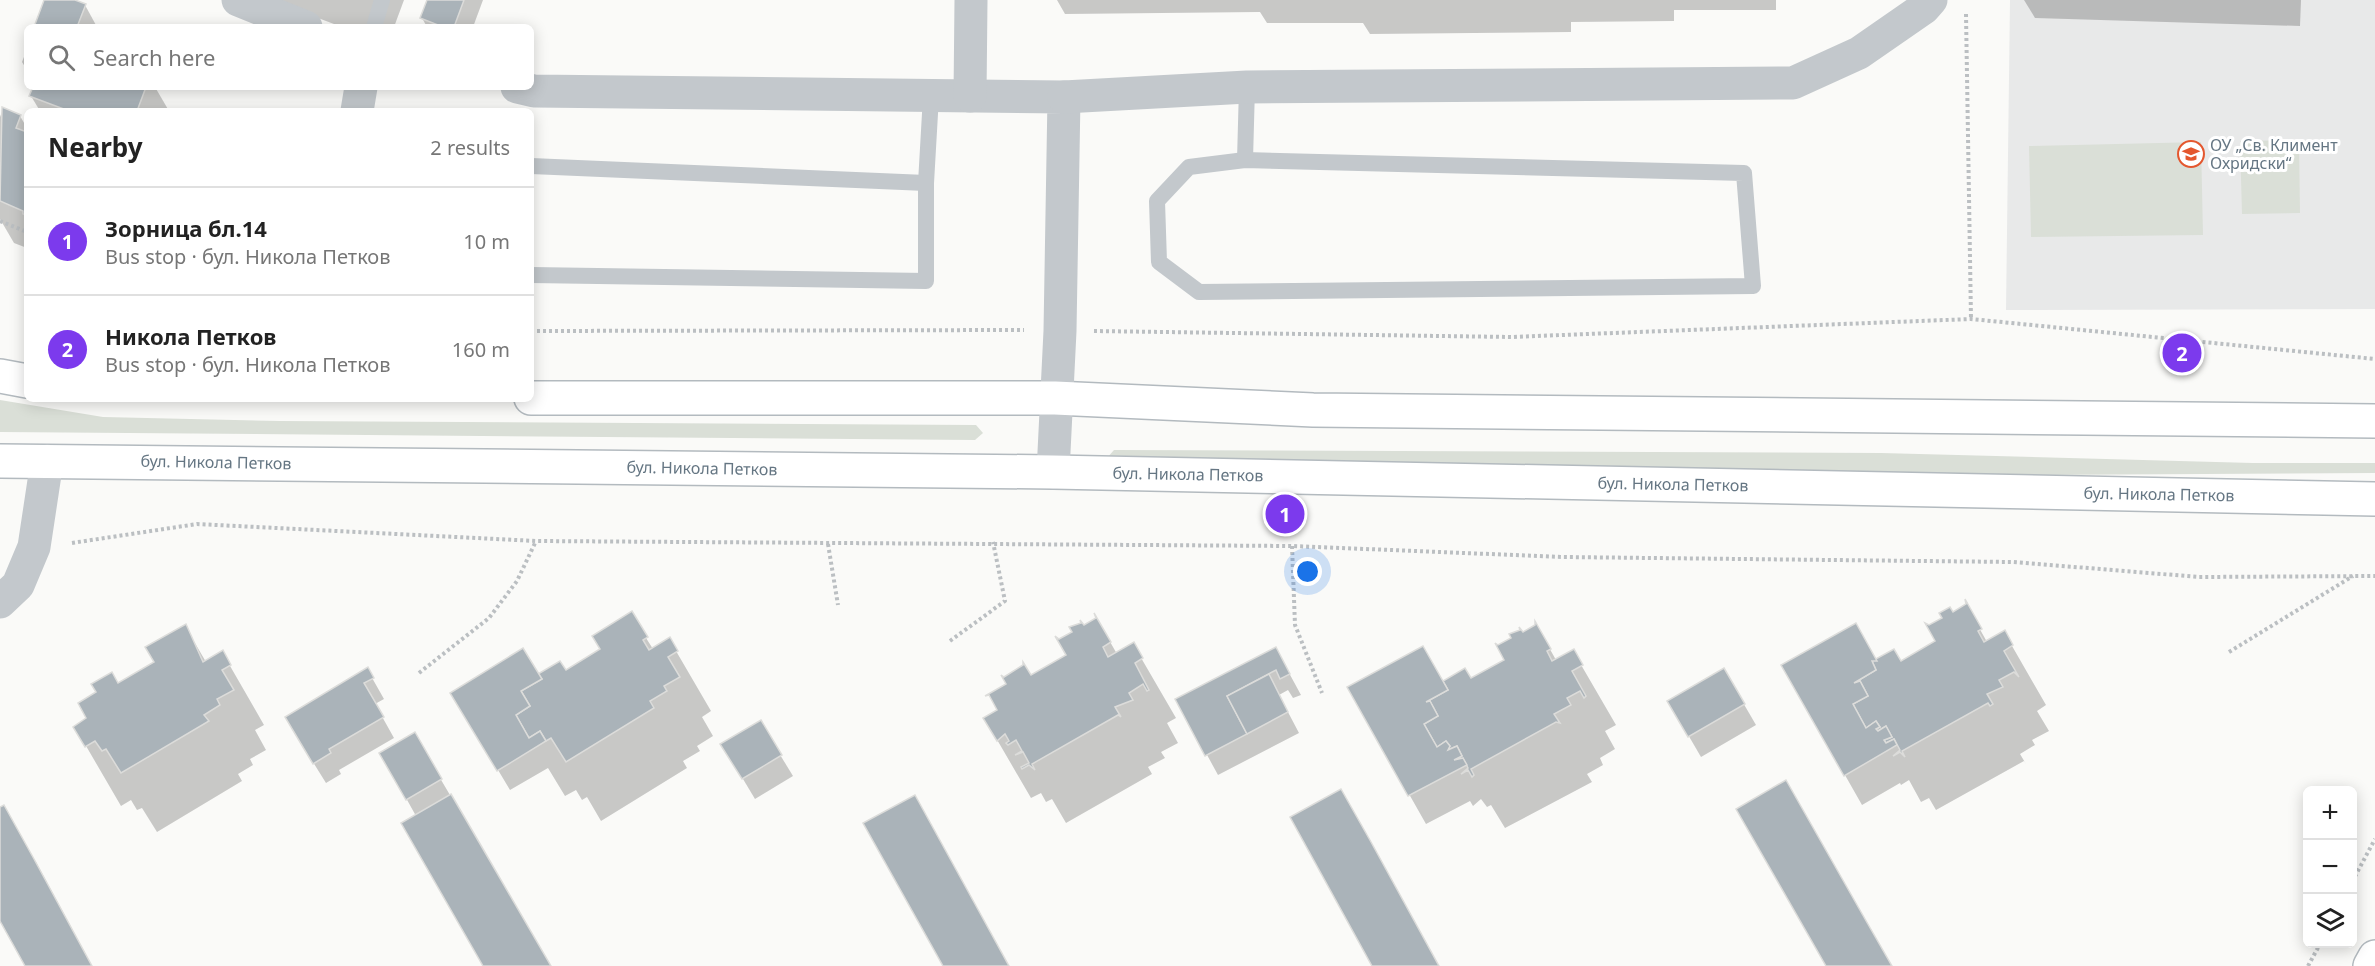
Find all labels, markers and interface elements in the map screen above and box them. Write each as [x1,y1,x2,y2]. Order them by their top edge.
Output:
search box [24,24,534,90]
icon: search [45,41,78,74]
text: Search here [93,42,215,72]
text: Nearby [48,129,143,165]
text: 2 results [430,134,510,161]
place label: ОУ „Св. Климент Охридски“ [2210,134,2338,174]
school or university icon: ОУ „Св. Климент Охридски“ [2176,139,2206,169]
text: Зорница бл.14 [105,213,267,243]
text: 1 [62,228,73,255]
text: 10 m [463,228,510,255]
text: Bus stop · бул. Никола Петков [105,243,391,270]
text: Никола Петков [105,321,276,351]
pin: 2 [2162,330,2202,376]
text: 2 [62,336,73,363]
text: 160 m [452,336,510,363]
text: Bus stop · бул. Никола Петков [105,351,391,378]
street label: бул. Никола Петков [140,450,292,474]
street label: бул. Никола Петков [626,456,778,480]
street label: бул. Никола Петков [1112,462,1264,486]
street label: бул. Никола Петков [1597,472,1749,496]
street label: бул. Никола Петков [2083,482,2235,506]
pin: 1 [1266,492,1304,536]
your location [1293,557,1322,586]
map controls [2303,786,2357,948]
button: + [2303,786,2357,840]
button: − [2303,840,2357,894]
button: layers [2303,894,2357,948]

